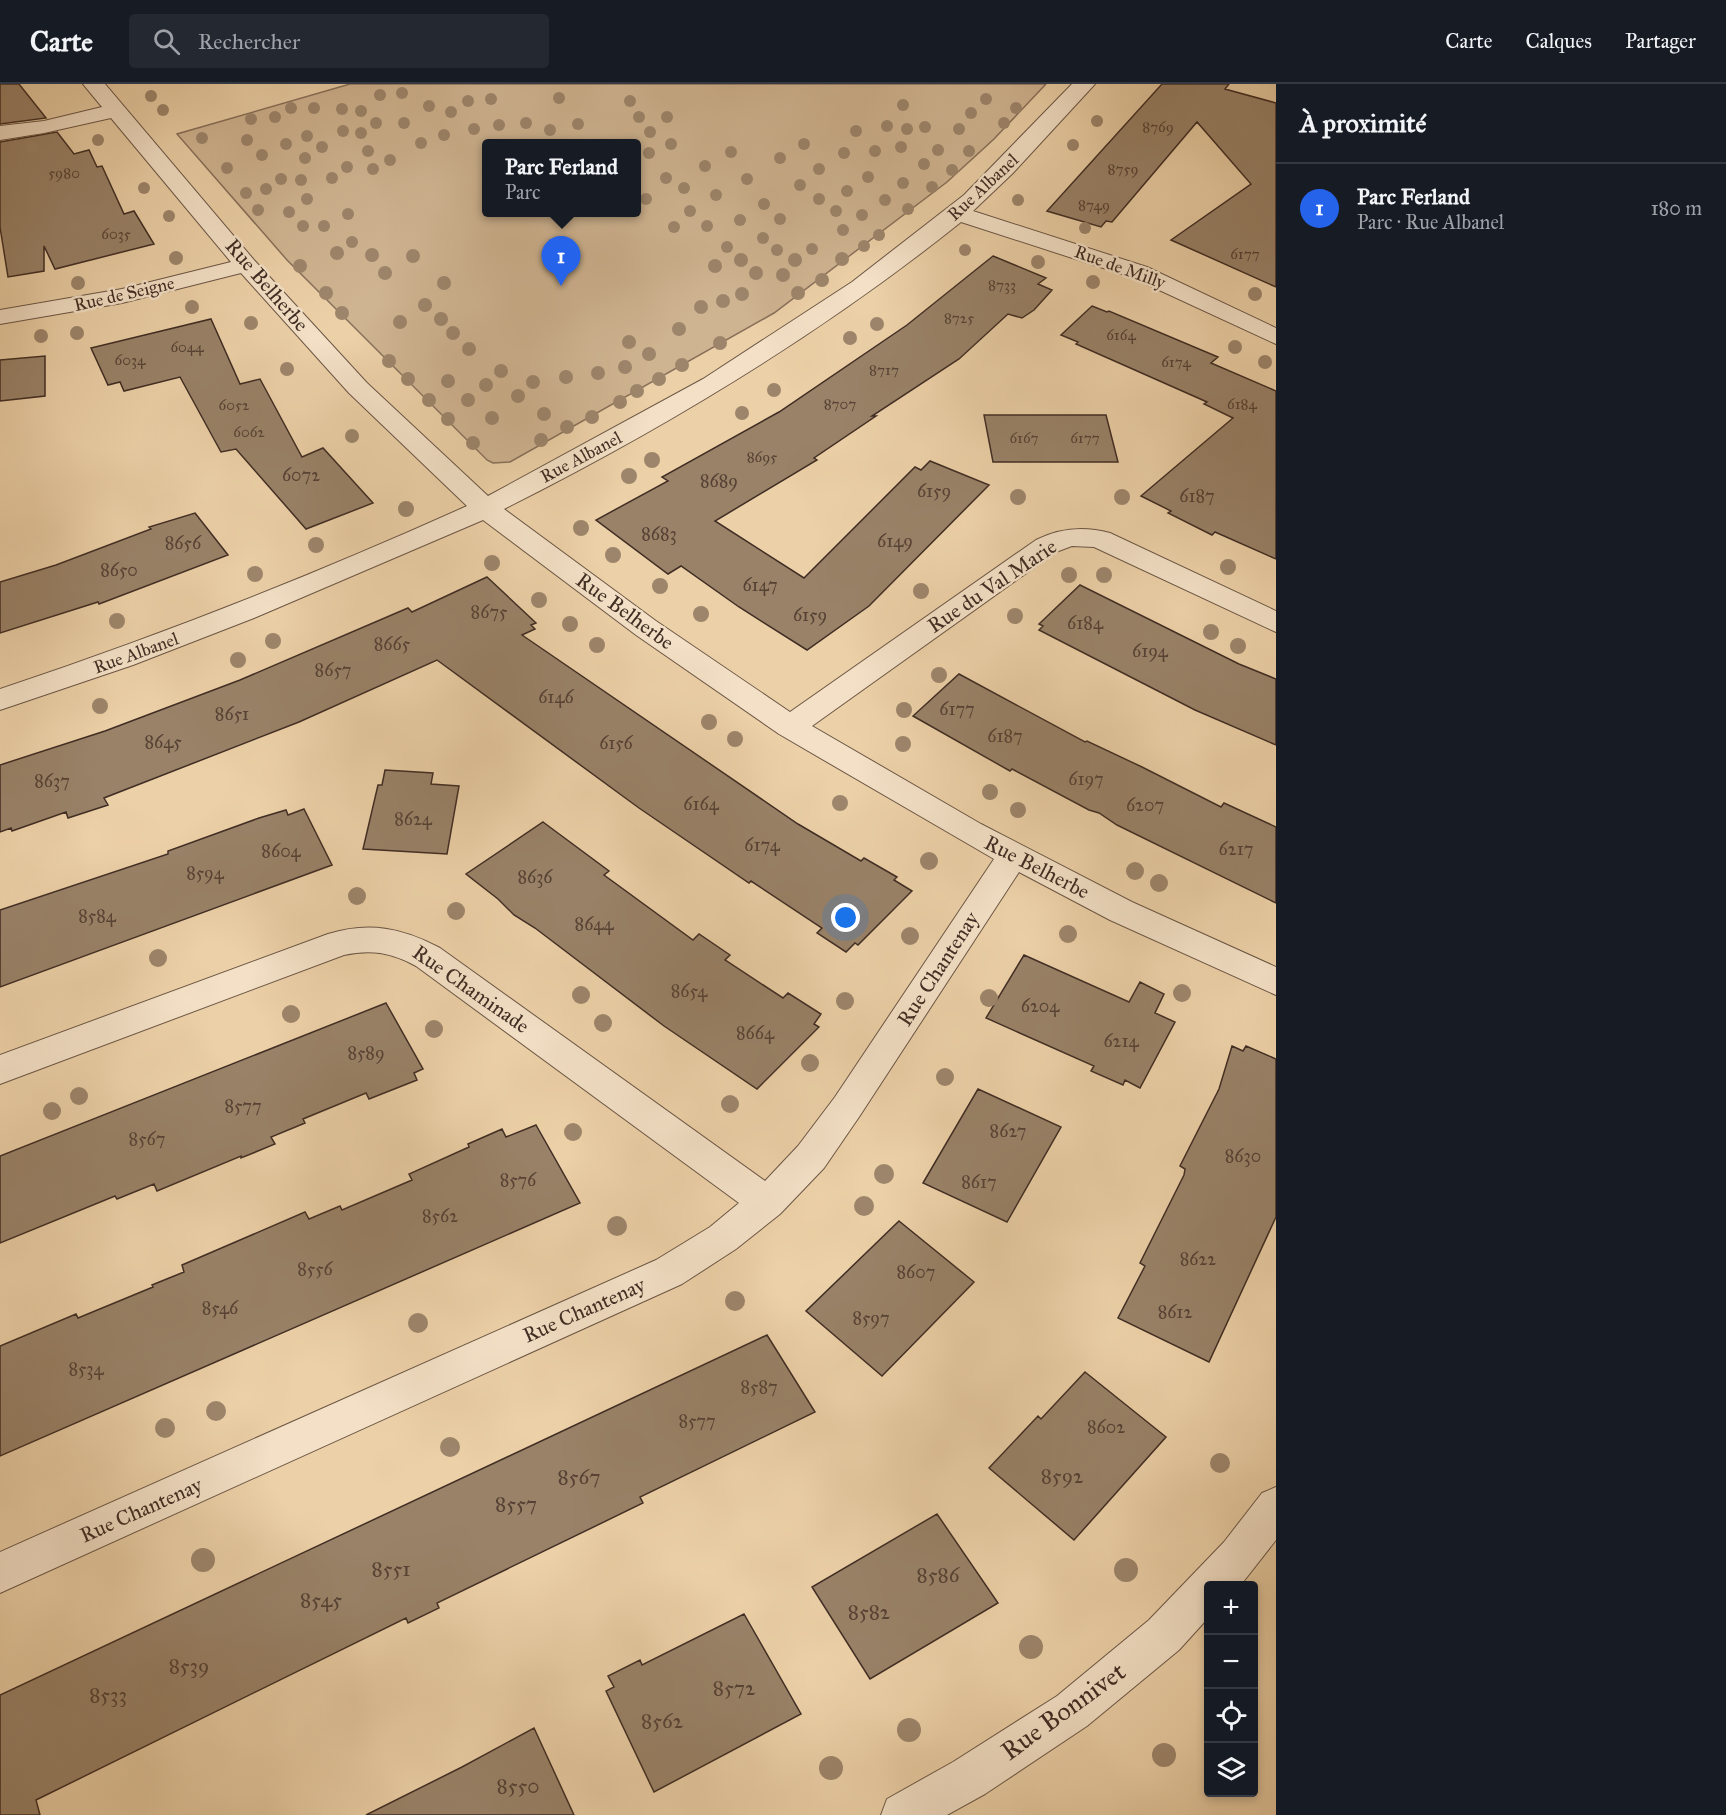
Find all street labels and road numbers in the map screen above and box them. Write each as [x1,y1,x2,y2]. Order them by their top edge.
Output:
street label: Rue Albanel [943,149,1023,225]
street label: Rue Belherbe [220,233,315,337]
street label: Rue de Milly [1071,240,1169,294]
street label: Rue de Seigne [72,272,177,317]
street label: Rue Albanel [537,426,626,488]
street label: Rue du Val Marie [922,533,1062,639]
street label: Rue Belherbe [571,567,679,655]
street label: Rue Albanel [90,627,182,679]
street label: Rue Belherbe [980,829,1094,905]
street label: Rue Chantenay [891,906,985,1031]
street label: Rue Chaminade [407,939,535,1039]
street label: Rue Chantenay [519,1271,650,1349]
street label: Rue Chantenay [76,1471,207,1549]
street label: Rue Bonnivet [995,1655,1131,1767]

